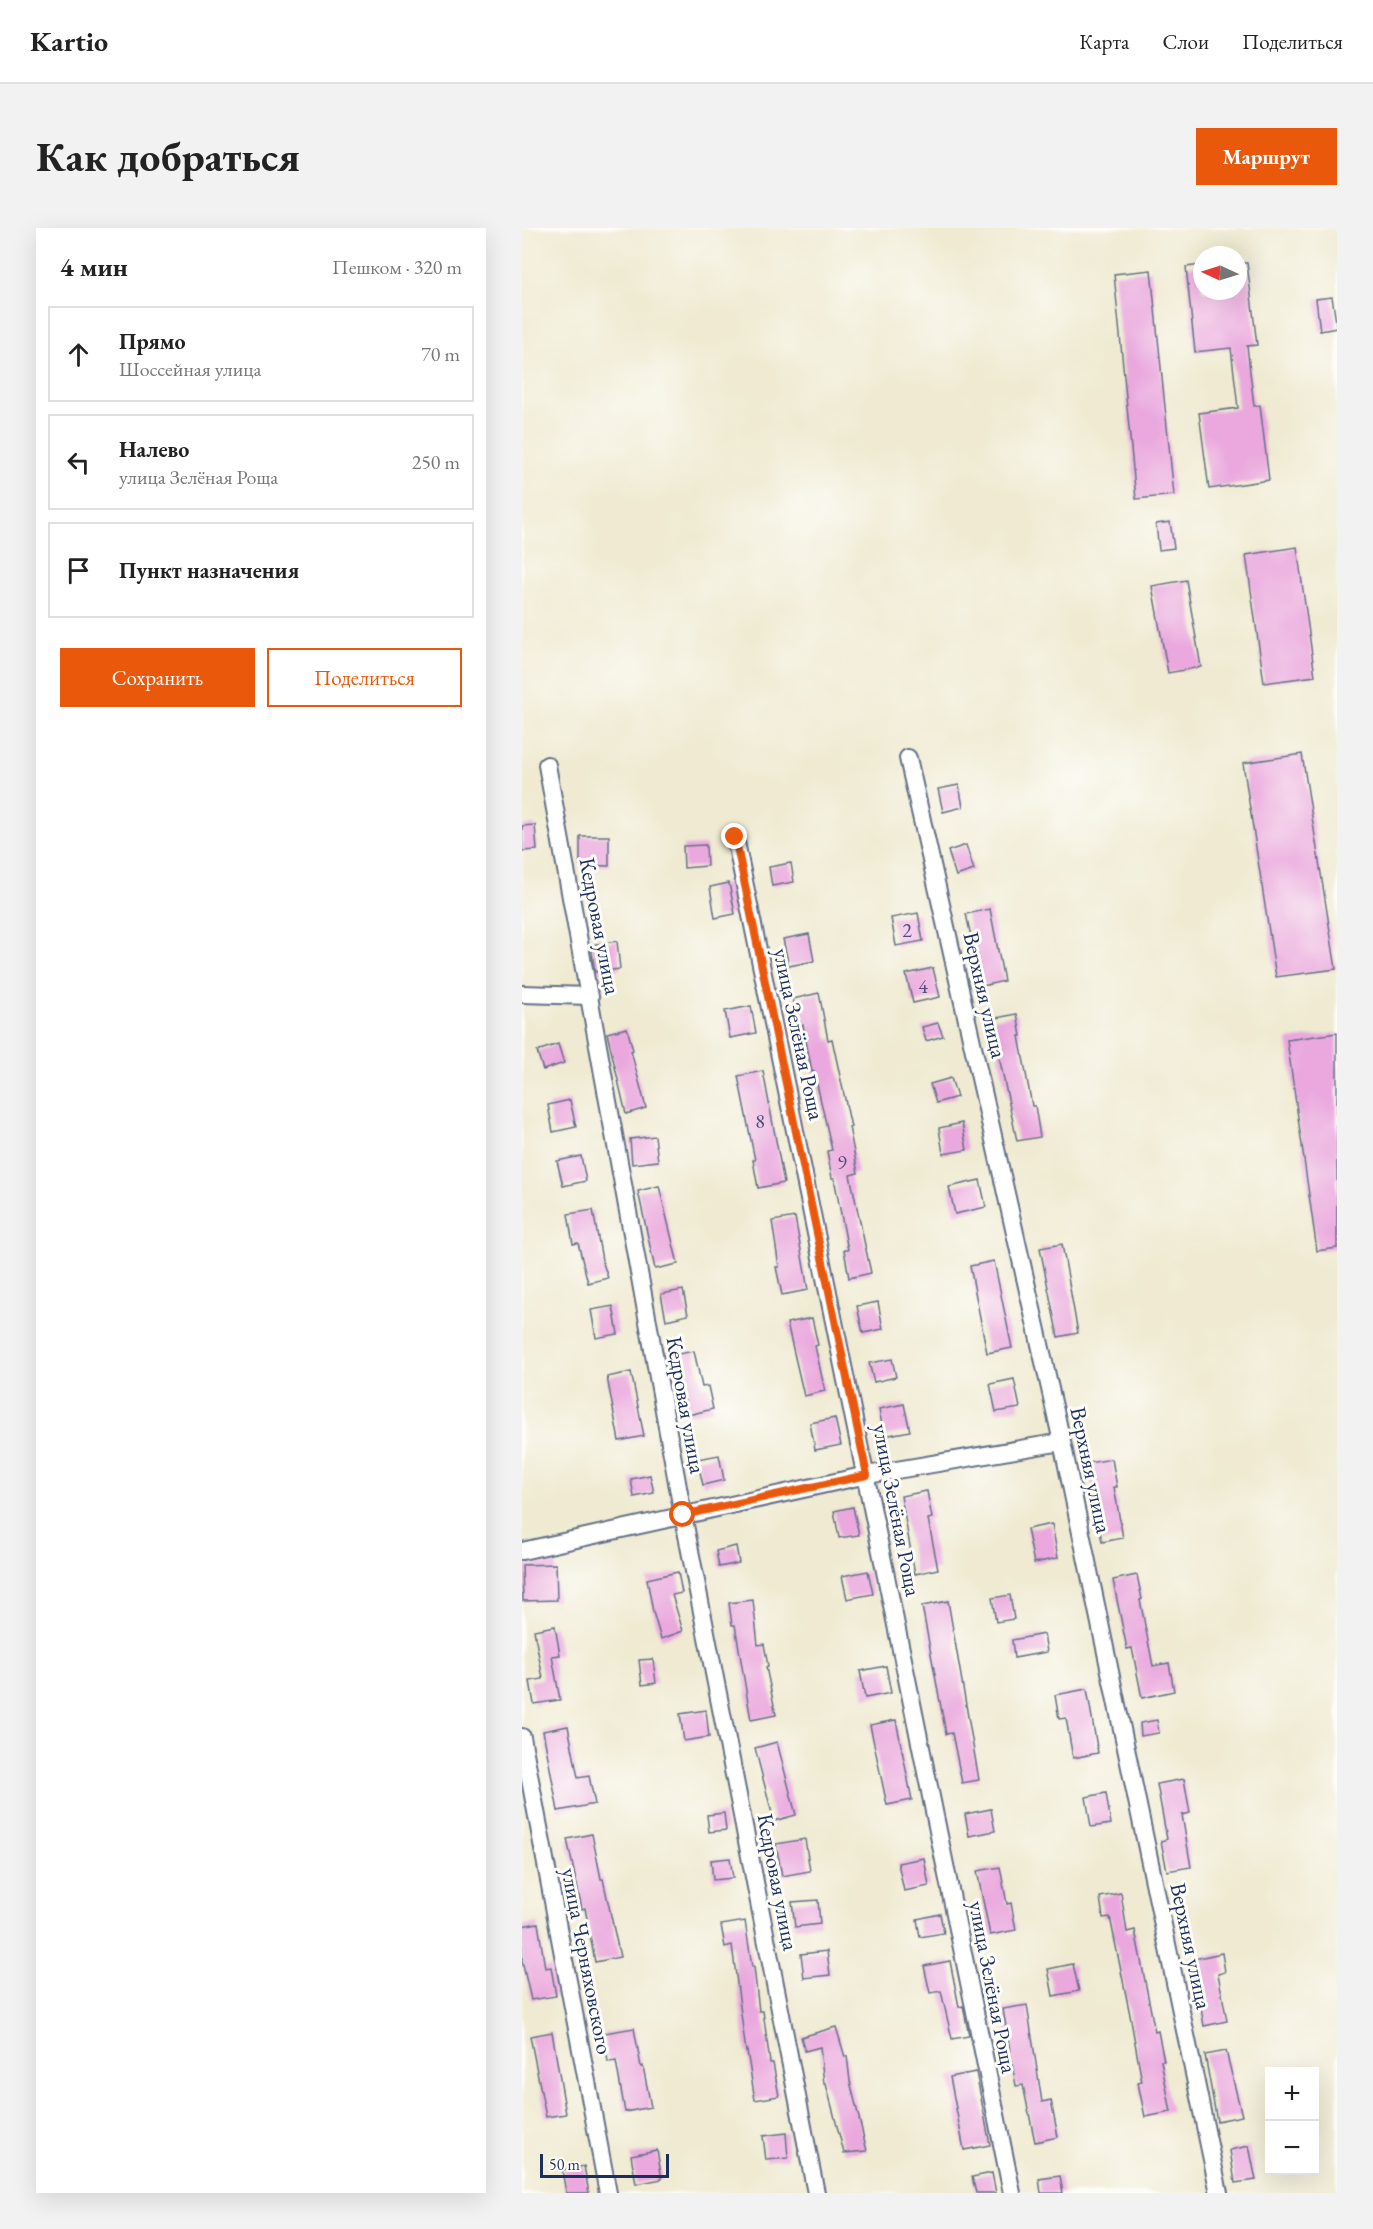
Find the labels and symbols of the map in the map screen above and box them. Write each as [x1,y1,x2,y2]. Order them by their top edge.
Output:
north arrow [1193,246,1247,300]
route end [721,823,747,849]
street label: Кедровая улица [573,855,628,997]
house number: 2 [902,917,912,943]
street label: Верхняя улица [956,929,1014,1061]
street label: улица Зелёная Роща [767,945,831,1123]
house number: 4 [918,973,928,999]
house number: 8 [755,1108,765,1134]
house number: 9 [837,1149,847,1175]
street label: Кедровая улица [660,1334,712,1476]
street label: Верхняя улица [1063,1404,1119,1536]
street label: улица Зелёная Роща [866,1421,928,1599]
route start [669,1501,695,1527]
street label: Кедровая улица [751,1811,806,1953]
street label: улица Черняховского [555,1865,619,2057]
street label: Верхняя улица [1163,1880,1219,2012]
street label: улица Зелёная Роща [962,1898,1024,2076]
scale bar [540,2151,669,2178]

